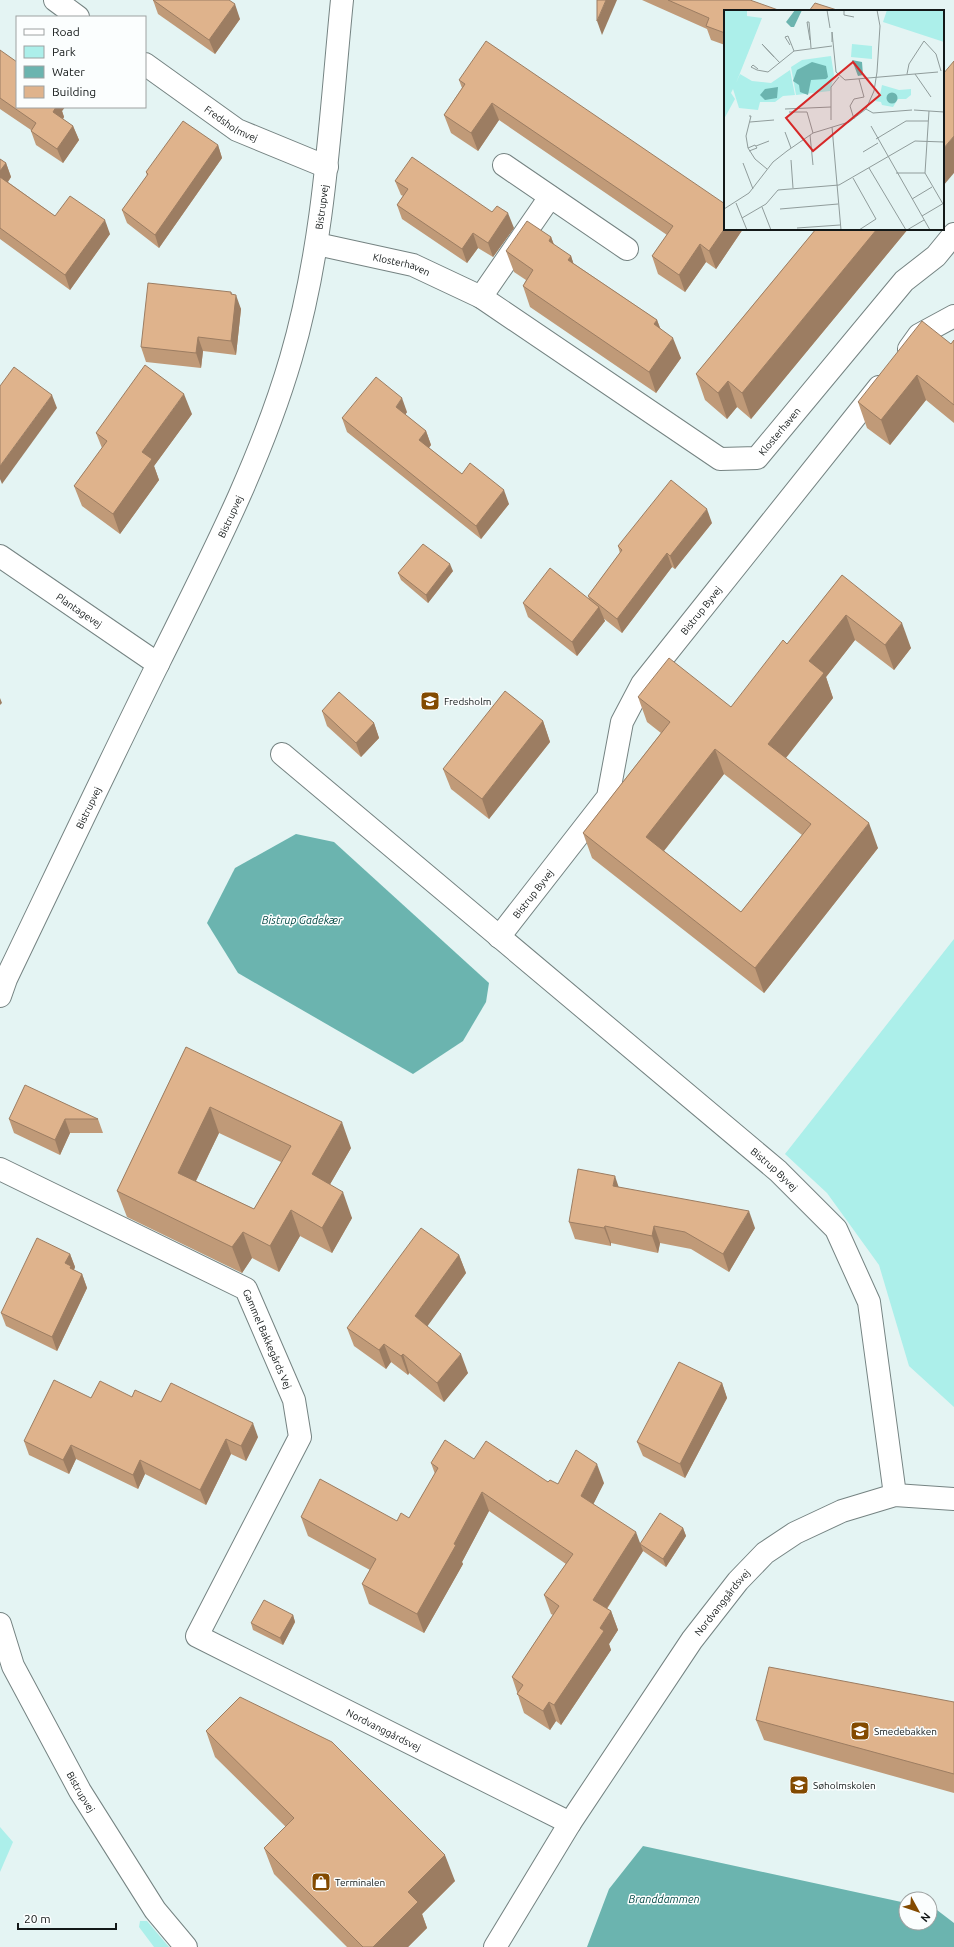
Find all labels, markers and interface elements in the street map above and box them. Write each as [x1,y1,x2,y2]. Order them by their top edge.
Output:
inset map [724,10,944,230]
legend [16,16,146,108]
text: Road [52,25,80,38]
text: Park [52,45,76,58]
text: Water [52,65,85,78]
text: Building [52,85,96,98]
street label: Fredsholmvej [202,104,259,144]
street label: Bistrupvej [313,184,330,230]
street label: Klosterhaven [372,251,432,278]
street label: Klosterhaven [757,405,803,458]
street label: Bistrupvej [216,494,245,539]
street label: Bistrup Byvej [679,584,724,637]
street label: Plantagevej [54,591,104,630]
school or university icon: Fredsholm [419,690,441,712]
place label: Fredsholm [444,696,491,707]
street label: Bistrupvej [74,785,103,831]
street label: Bistrup Byvej [511,867,556,921]
water label: Bistrup Gadekær [262,914,343,926]
street label: Bistrup Byvej [749,1146,800,1193]
street label: Gammel Bakkegårds Vej [241,1287,294,1391]
street label: Nordvanggårdsvej [692,1567,752,1638]
street label: Nordvanggårdsvej [344,1707,422,1753]
school or university icon: Smedebakken [849,1720,871,1742]
place label: Smedebakken [874,1726,937,1737]
street label: Bistrupvej [65,1770,97,1814]
school or university icon: Søholmskolen [788,1774,810,1796]
place label: Søholmskolen [813,1780,876,1791]
shop icon: Terminalen [310,1871,332,1893]
place label: Terminalen [335,1877,385,1888]
north arrow [898,1891,938,1931]
water label: Branddammen [628,1893,700,1905]
scale bar [18,1905,116,1931]
text: N [918,1910,933,1924]
text: 20 m [24,1912,51,1925]

